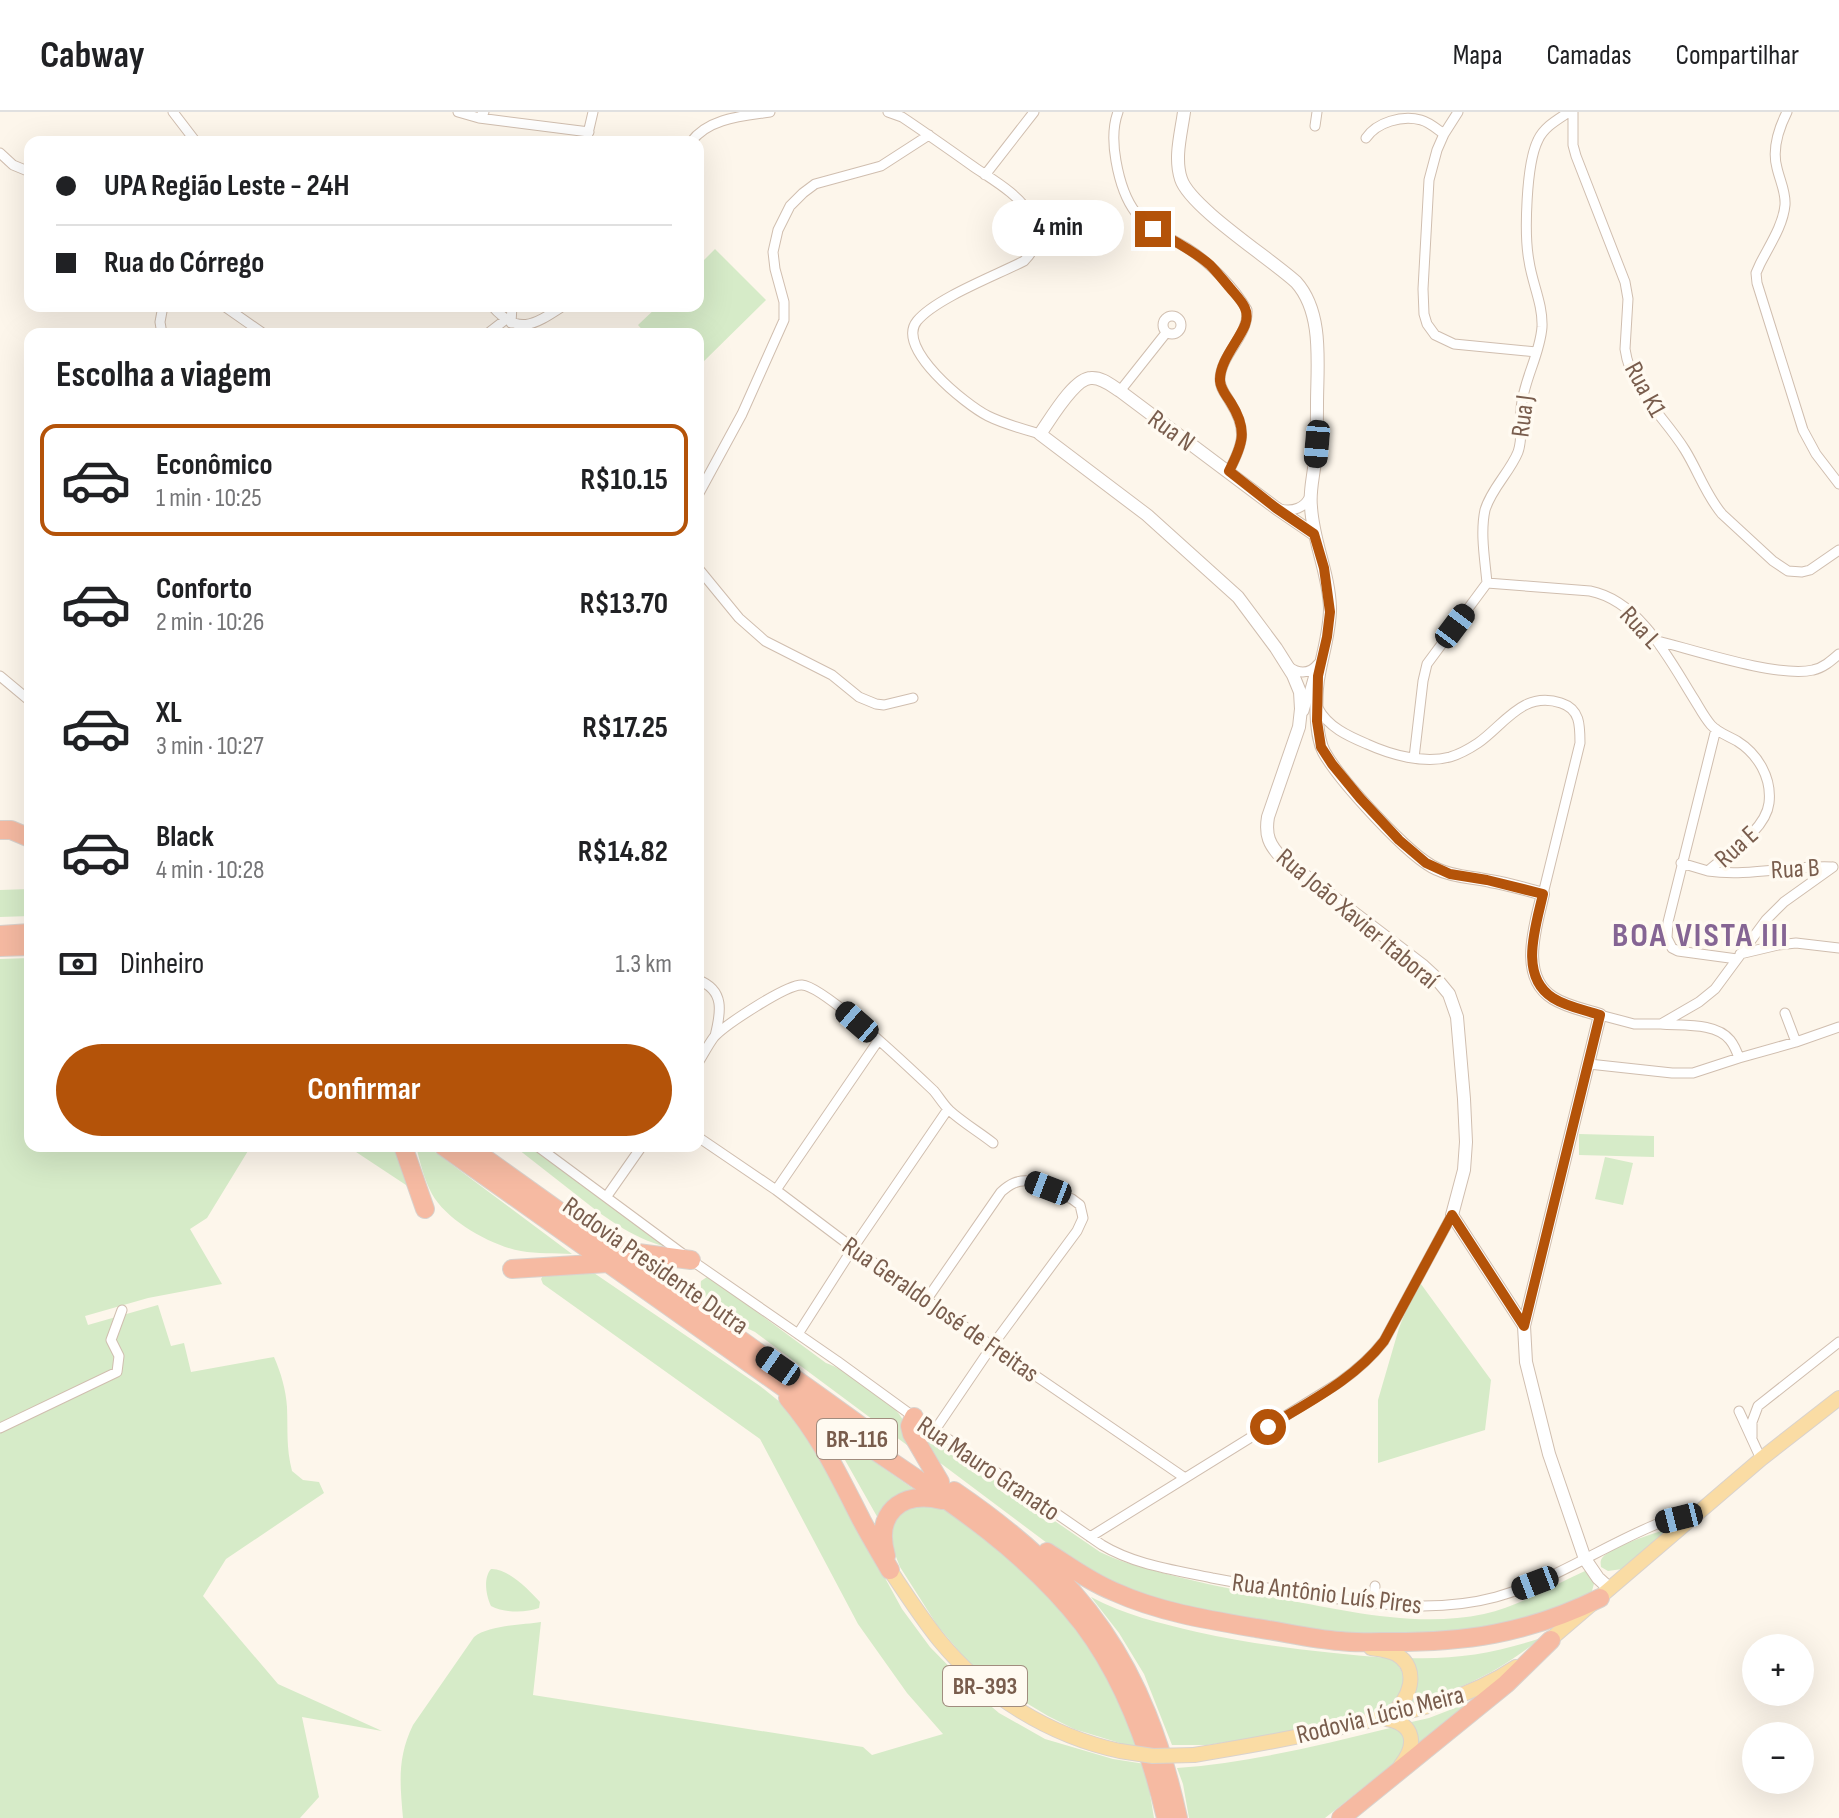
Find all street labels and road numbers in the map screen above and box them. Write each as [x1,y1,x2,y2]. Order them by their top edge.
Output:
street label: Rua K1 [1617,357,1672,422]
street label: Rua J [1506,393,1541,439]
street label: Rua N [1142,404,1201,459]
street label: Rua L [1613,600,1667,656]
street label: Rua E [1709,820,1765,875]
street label: Rua João Xavier Itaboraí [1270,842,1445,996]
street label: Rua B [1770,853,1820,886]
street label: Rodovia Presidente Dutra [556,1191,754,1342]
street label: Rua Geraldo José de Freitas [836,1231,1044,1390]
street label: Rua Mauro Granato [911,1410,1065,1528]
road number: BR-116 [817,1419,897,1459]
street label: Rua Antônio Luís Pires [1230,1567,1423,1621]
road number: BR-393 [943,1666,1027,1706]
street label: Rodovia Lúcio Meira [1293,1680,1467,1751]

